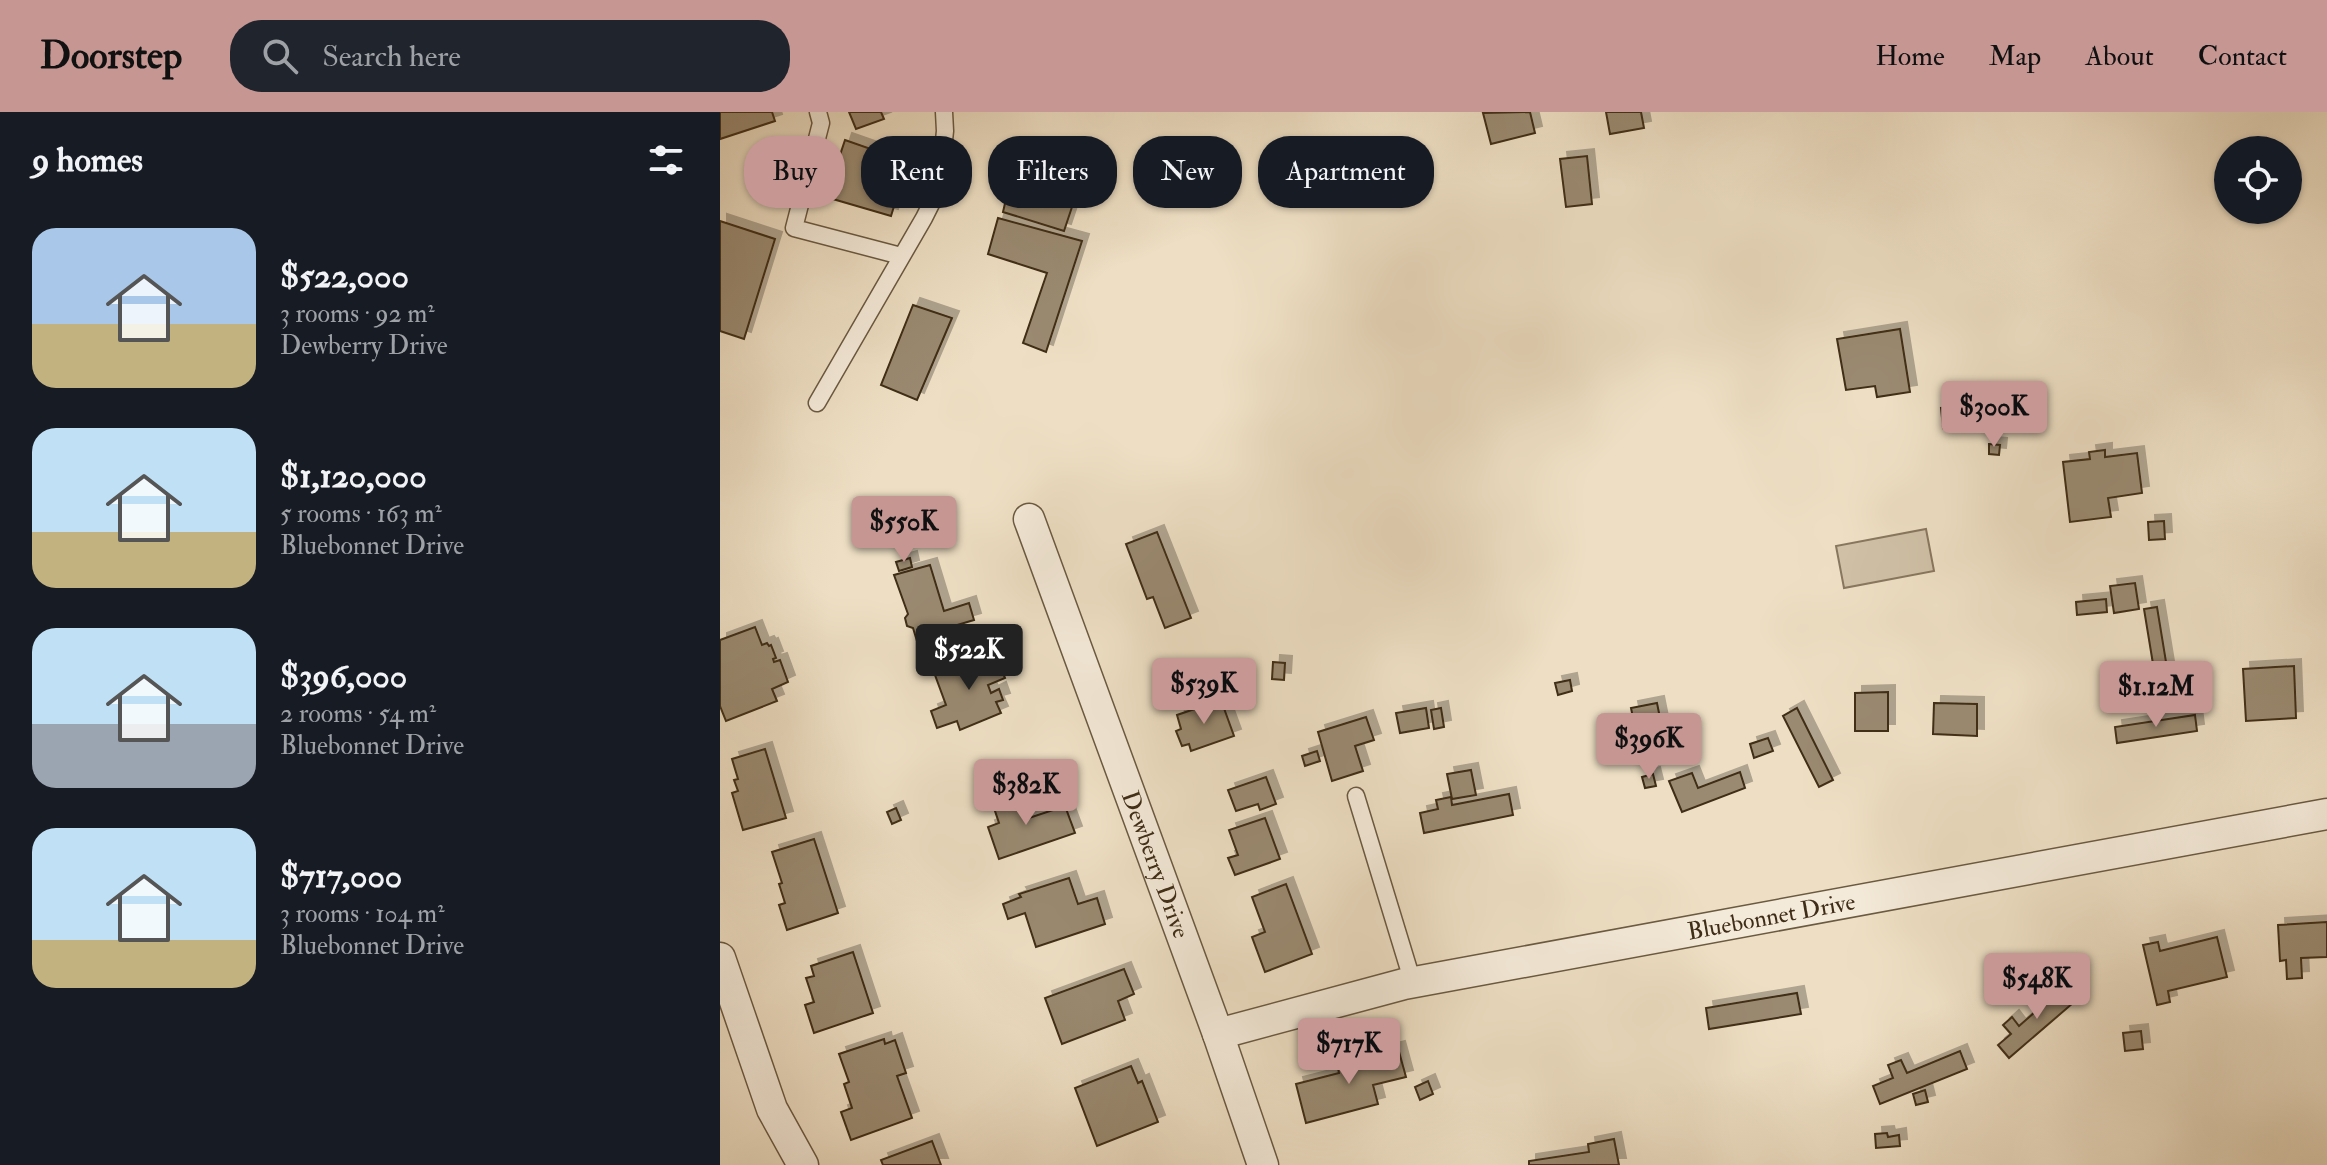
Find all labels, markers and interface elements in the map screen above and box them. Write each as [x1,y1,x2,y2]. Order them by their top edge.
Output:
search box [230,20,790,92]
text: Doorstep [40,32,182,80]
icon: search [258,34,302,78]
text: Search here [322,38,461,75]
text: Home [1875,39,1945,74]
text: Map [1989,39,2041,74]
text: About [2085,39,2154,74]
text: Contact [2198,39,2287,74]
chip: Buy [744,136,845,208]
chip: Rent [861,136,972,208]
chip: Filters [988,136,1117,208]
chip: New [1133,136,1242,208]
chip: Apartment [1258,136,1434,208]
map controls [2214,136,2302,224]
button: locate [2214,136,2302,224]
icon: filters [644,138,688,182]
text: 9 homes [32,139,143,182]
text: $522,000 [280,255,409,298]
icon: home [96,260,192,356]
text: 3 rooms · 92 m² [280,298,435,330]
text: Dewberry Drive [280,330,448,362]
pin: $300K [1938,381,2050,449]
text: $300K [1959,391,2029,423]
text: $1,120,000 [280,455,427,498]
icon: home [96,460,192,556]
pin: $550K [848,496,960,564]
text: 5 rooms · 163 m² [280,498,442,530]
text: $550K [870,506,938,538]
text: Bluebonnet Drive [280,530,464,562]
pin: $522K [913,624,1025,692]
text: $522K [934,634,1004,666]
text: $396,000 [280,655,407,698]
pin: $539K [1148,658,1260,726]
icon: home [96,660,192,756]
pin: $1.12M [2091,661,2221,729]
text: $539K [1170,668,1238,700]
text: $1.12M [2118,671,2194,703]
text: 2 rooms · 54 m² [280,698,436,730]
pin: $396K [1593,713,1705,781]
text: $396K [1614,723,1684,755]
text: Bluebonnet Drive [280,730,464,762]
pin: $382K [970,759,1082,827]
text: $382K [992,769,1060,801]
street label: Dewberry Drive [1115,787,1197,942]
text: $717,000 [280,855,402,898]
icon: home [96,860,192,956]
street label: Bluebonnet Drive [1685,886,1858,947]
text: 3 rooms · 104 m² [280,898,445,930]
text: Bluebonnet Drive [280,930,464,962]
pin: $548K [1981,953,2093,1021]
text: $548K [2002,963,2072,995]
pin: $717K [1293,1018,1405,1086]
text: $717K [1316,1028,1382,1060]

